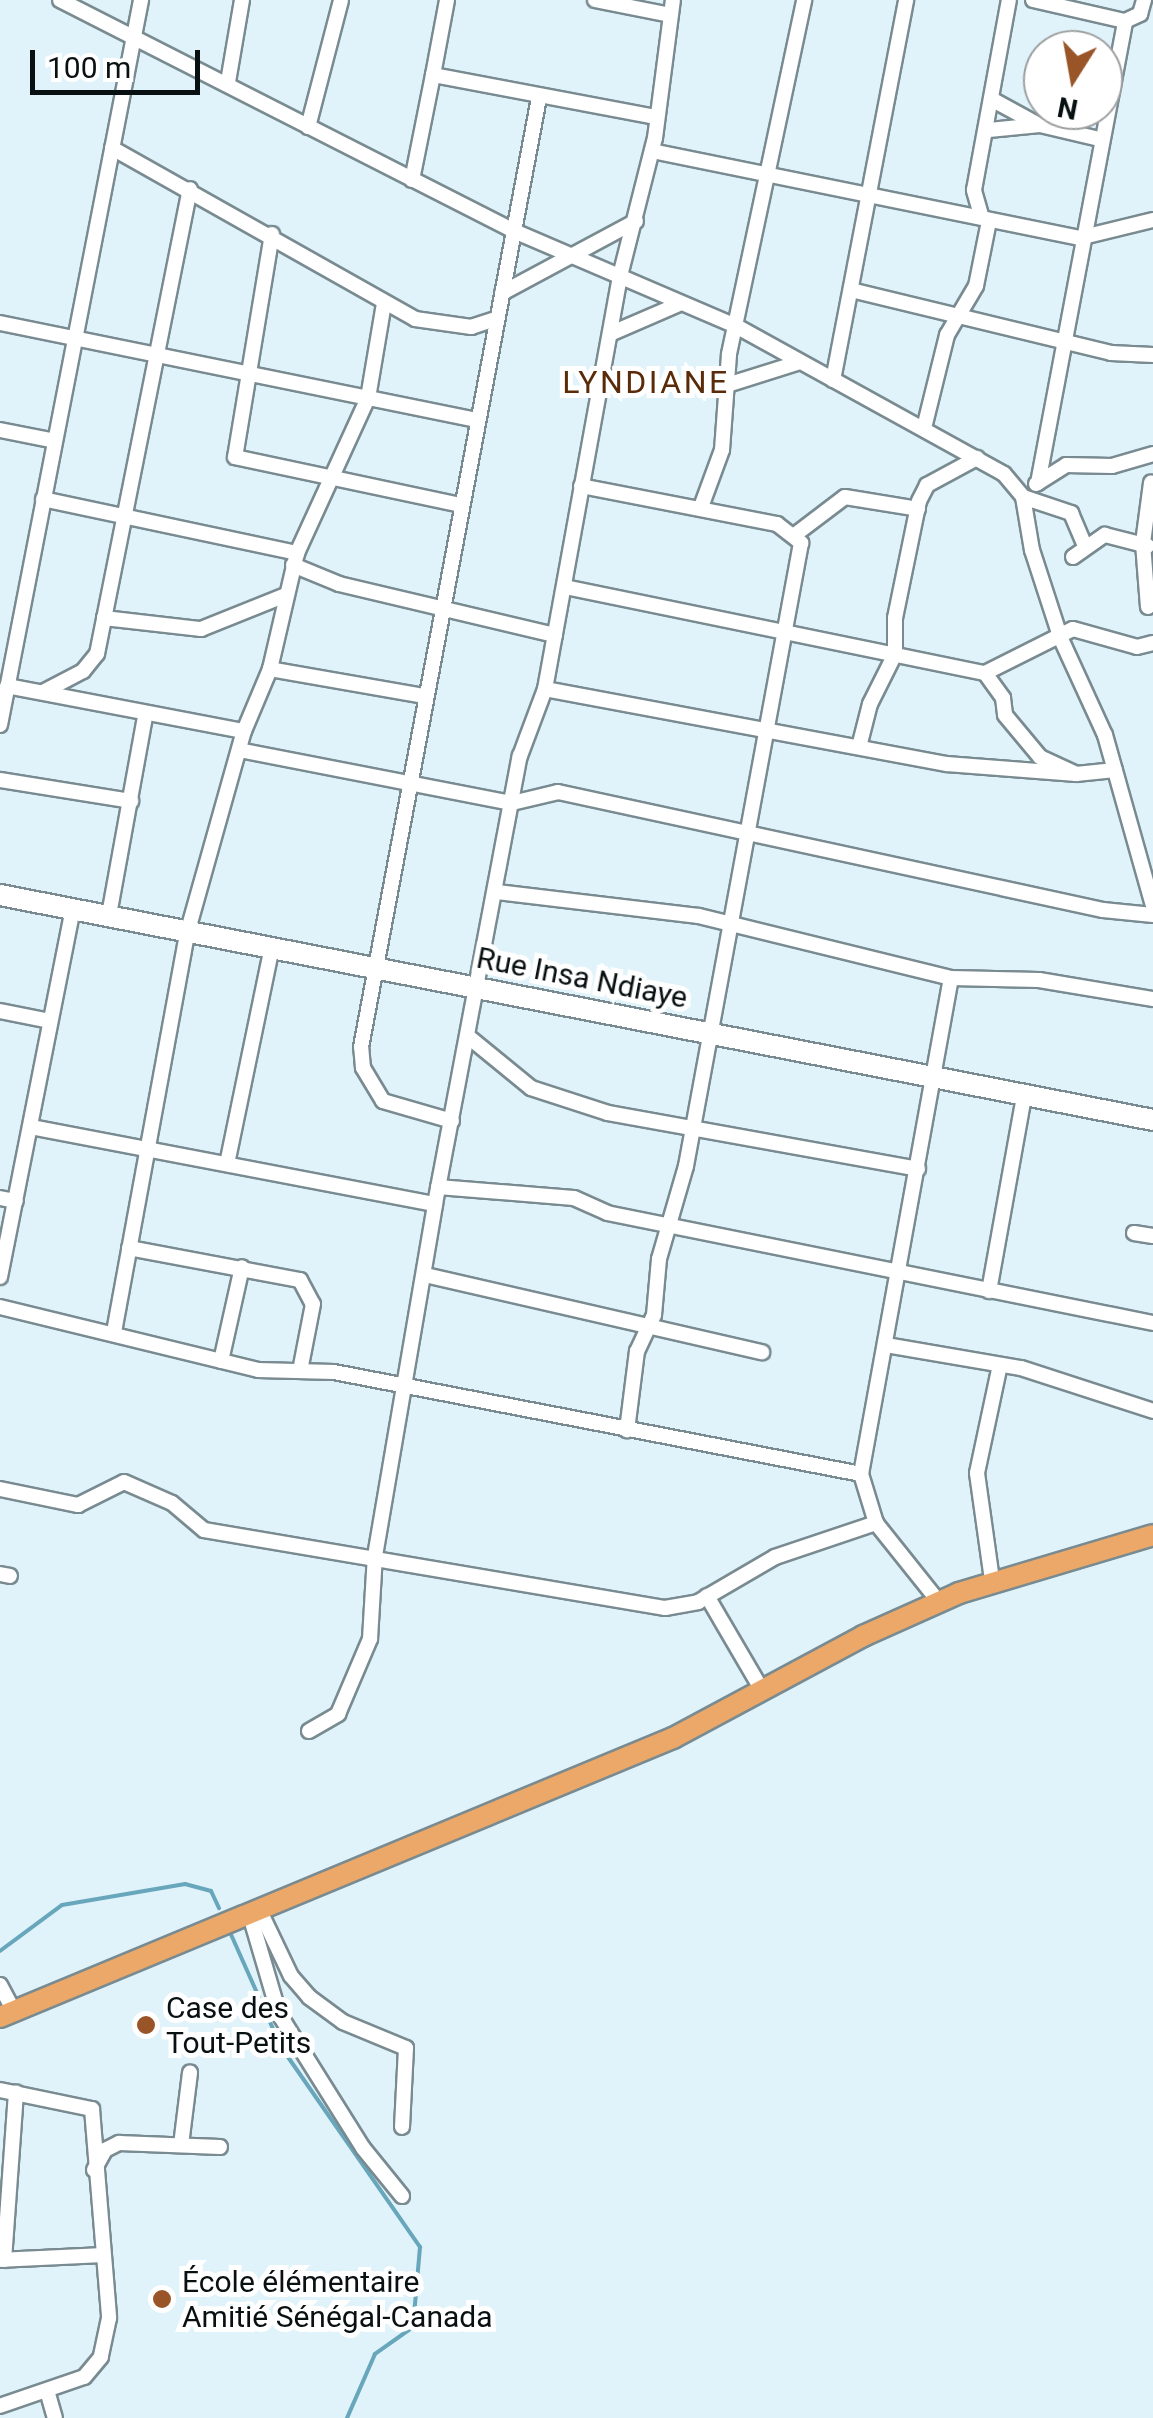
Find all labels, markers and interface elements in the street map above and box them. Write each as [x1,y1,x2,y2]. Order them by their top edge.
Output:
scale bar [35,30,205,92]
north arrow [1023,30,1123,130]
text: 100 m [47,50,131,85]
text: N [1055,90,1080,126]
district label: LYNDIANE [562,363,730,401]
street label: Rue Insa Ndiaye [474,940,690,1016]
place label: Case des Tout-Petits [166,1990,311,2060]
marker: Case des Tout-Petits [135,2014,157,2036]
place label: École élémentaire Amitié Sénégal-Canada [182,2264,493,2334]
marker: École élémentaire Amitié Sénégal-Canada [151,2288,173,2310]

